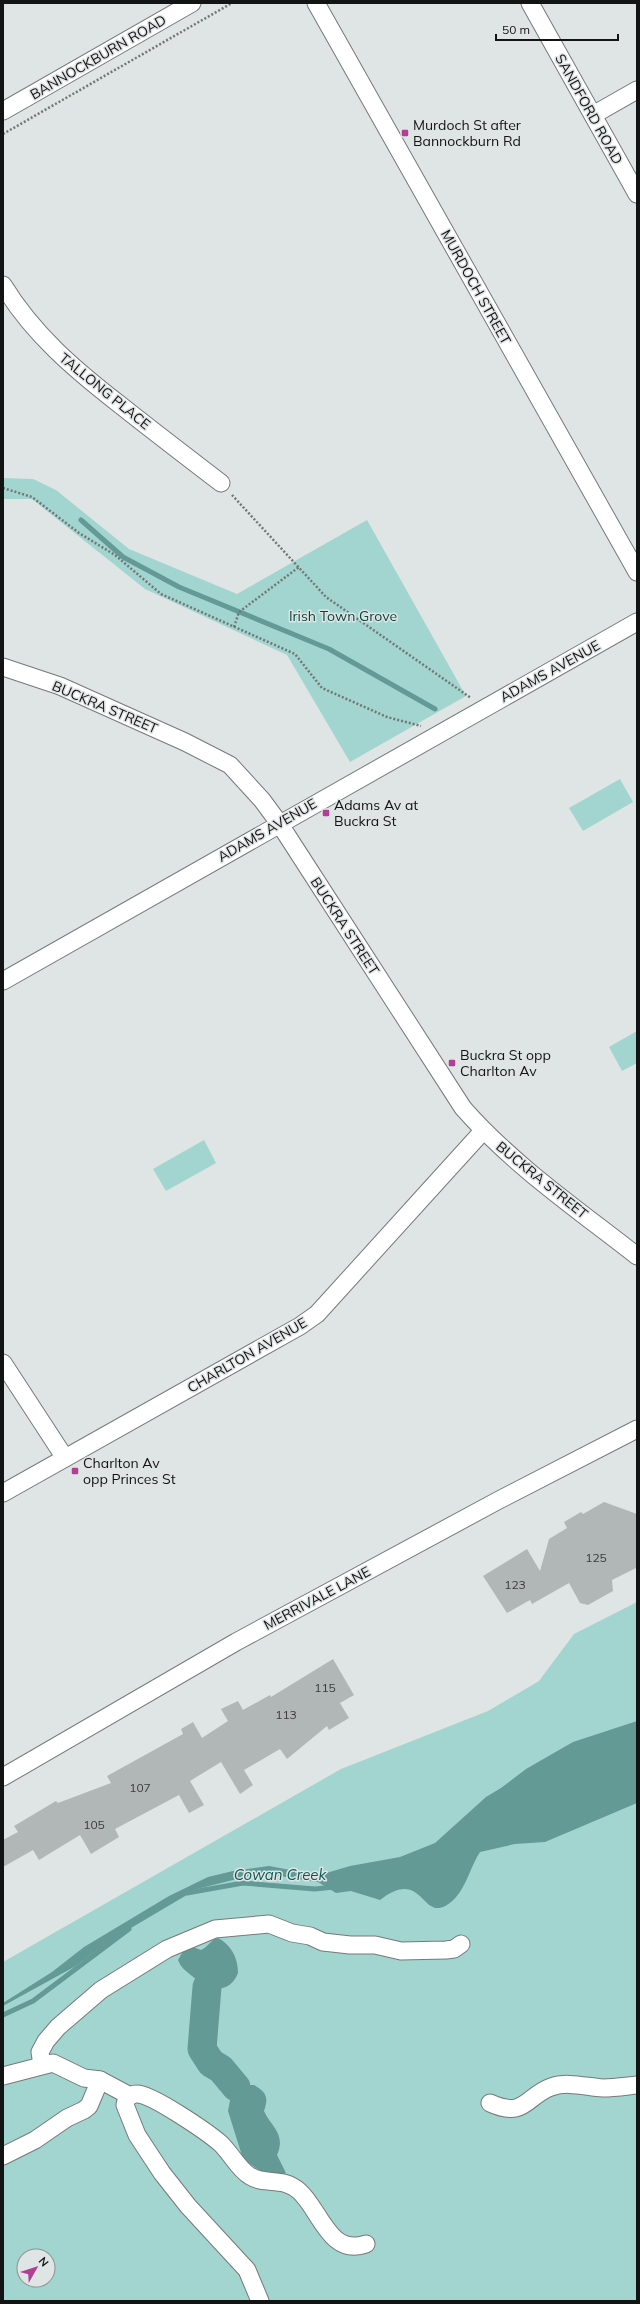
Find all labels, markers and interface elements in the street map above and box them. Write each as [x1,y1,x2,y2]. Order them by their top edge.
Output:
street label: BANNOCKBURN ROAD [27,11,169,103]
scale bar [496,16,618,42]
text: 50 m [502,22,530,37]
street label: SANDFORD ROAD [551,51,627,167]
place label: Murdoch St after Bannockburn Rd [413,116,522,150]
marker: Murdoch St after Bannockburn Rd [400,128,410,138]
street label: MURDOCH STREET [437,226,515,348]
street label: TALLONG PLACE [56,349,154,433]
park label: Irish Town Grove [289,607,397,625]
street label: ADAMS AVENUE [497,636,603,706]
street label: BUCKRA STREET [49,677,161,738]
street label: ADAMS AVENUE [214,794,320,866]
place label: Adams Av at Buckra St [334,796,418,830]
marker: Adams Av at Buckra St [321,808,331,818]
street label: BUCKRA STREET [307,874,384,979]
place label: Buckra St opp Charlton Av [460,1046,551,1080]
marker: Buckra St opp Charlton Av [447,1058,457,1068]
street label: BUCKRA STREET [492,1137,592,1223]
street label: CHARLTON AVENUE [184,1313,310,1397]
place label: Charlton Av opp Princes St [83,1454,176,1488]
marker: Charlton Av opp Princes St [70,1466,80,1476]
house number: 125 [585,1550,607,1565]
street label: MERRIVALE LANE [261,1562,373,1634]
house number: 123 [504,1577,526,1592]
house number: 115 [314,1680,336,1695]
house number: 113 [275,1707,297,1722]
house number: 107 [129,1780,151,1795]
house number: 105 [83,1817,105,1832]
water label: Cowan Creek [234,1865,327,1884]
north arrow [16,2248,56,2288]
text: N [36,2254,52,2269]

